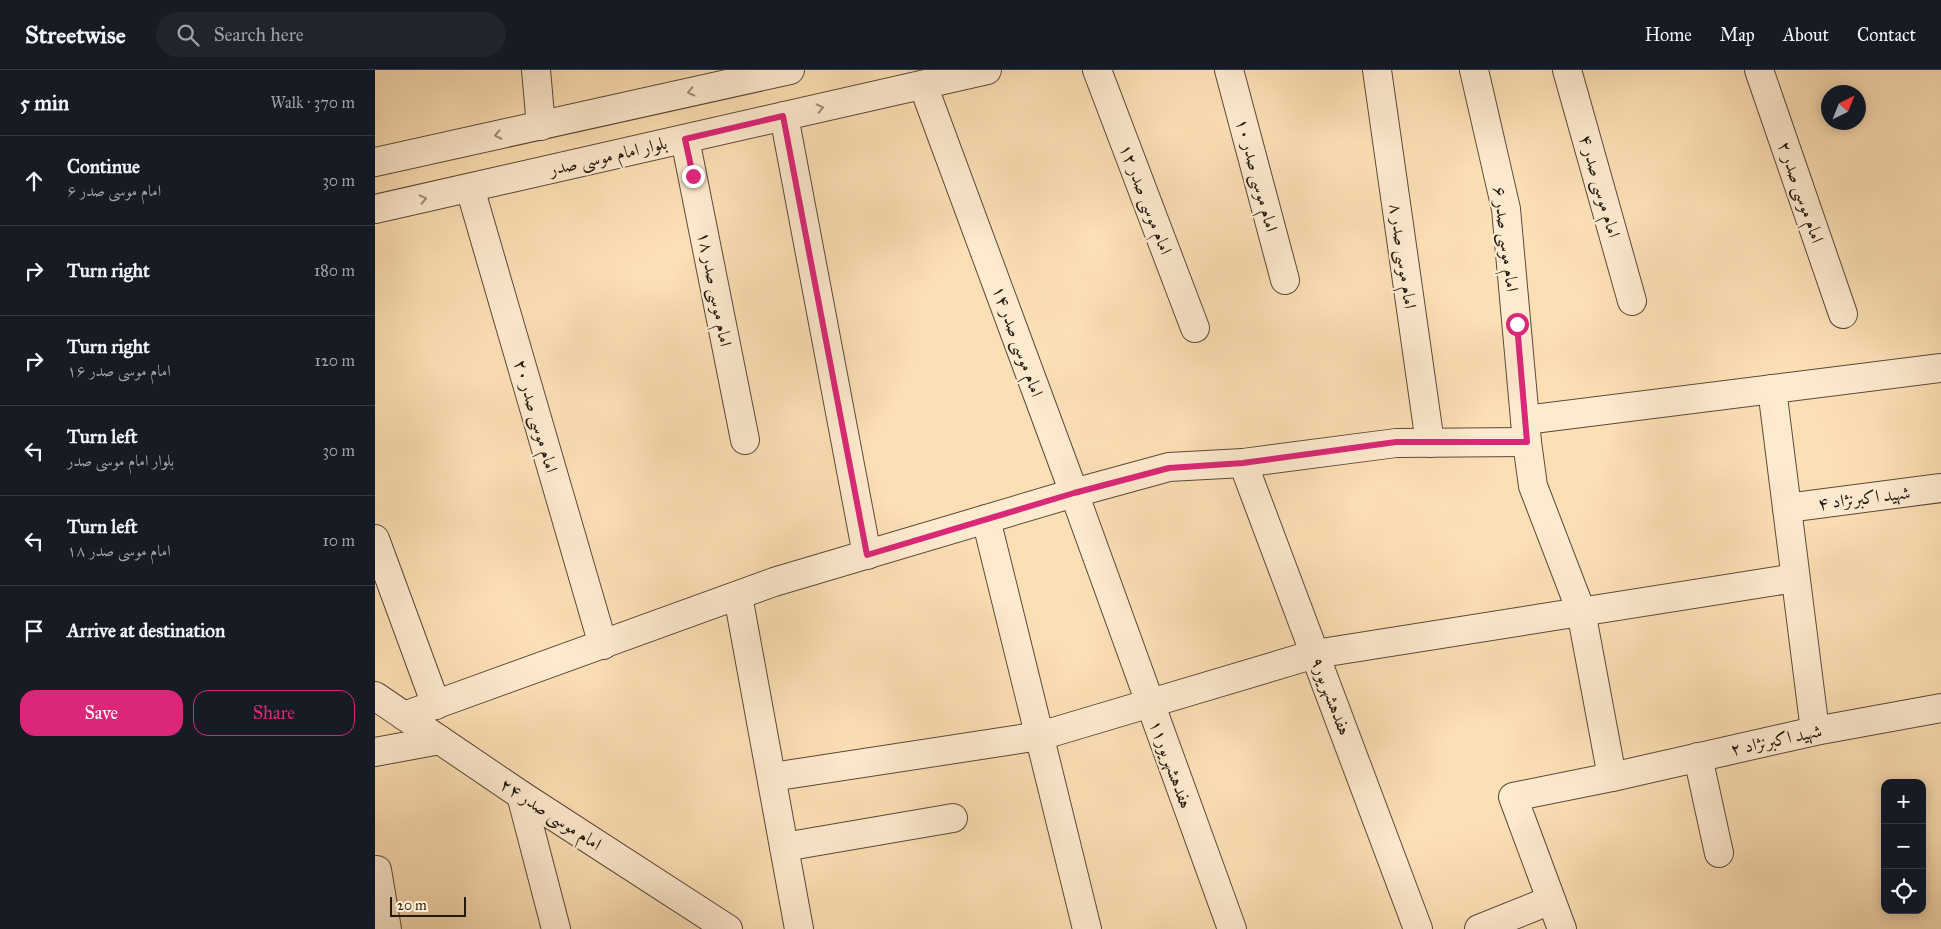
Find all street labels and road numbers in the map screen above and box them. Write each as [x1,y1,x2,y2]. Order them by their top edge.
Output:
street label: امام موسی صدر ۱۰ [1226,116,1283,236]
street label: بلوار امام موسی صدر [545,132,670,186]
street label: امام موسی صدر ۴ [1570,132,1625,241]
street label: امام موسی صدر ۲ [1769,138,1829,247]
street label: امام موسی صدر ۱۲ [1110,141,1177,259]
street label: امام موسی صدر ۶ [1484,185,1523,294]
street label: امام موسی صدر ۸ [1380,202,1421,311]
street label: امام موسی صدر ۱۸ [688,230,737,349]
street label: امام موسی صدر ۱۴ [983,282,1048,401]
street label: امام موسی صدر ۲۰ [505,357,563,477]
street label: شهید اکبرنژاد ۴ [1816,481,1912,516]
street label: هفدهشهریور۹ [1305,654,1356,739]
street label: هفدهشهریور۱۱ [1144,717,1197,812]
street label: شهید اکبرنژاد ۲ [1728,720,1824,761]
street label: امام موسی صدر ۲۴ [493,773,606,859]

